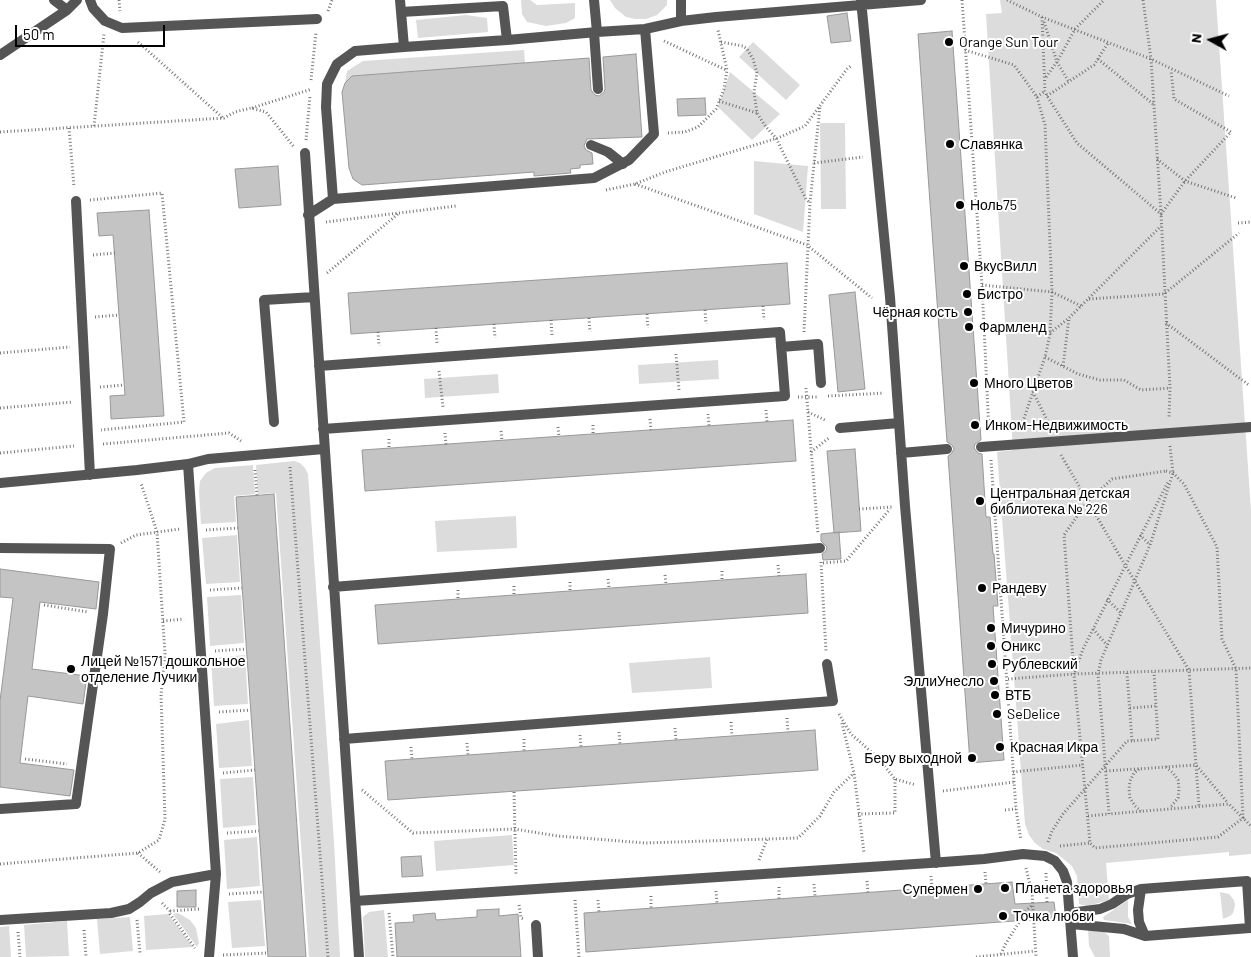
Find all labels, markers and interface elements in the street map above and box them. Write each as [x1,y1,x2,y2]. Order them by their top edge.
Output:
scale bar [18,15,168,47]
north arrow [1186,15,1236,65]
text: 50 m [23,25,55,43]
text: N [1187,32,1205,44]
place label: Orange Sun Tour [959,34,1058,50]
marker: Orange Sun Tour [943,36,955,48]
place label: Славянка [960,136,1023,152]
marker: Славянка [944,138,956,150]
place label: Ноль75 [970,197,1017,213]
marker: Ноль75 [954,199,966,211]
place label: ВкусВилл [974,258,1037,274]
marker: ВкусВилл [958,260,970,272]
place label: Бистро [977,286,1023,302]
marker: Бистро [961,288,973,300]
place label: Чёрная кость [872,304,958,320]
marker: Чёрная кость [962,306,974,318]
place label: Фармленд [979,319,1047,335]
marker: Фармленд [963,321,975,333]
place label: Много Цветов [984,375,1073,391]
marker: Много Цветов [968,377,980,389]
place label: Инком-Недвижимость [985,417,1128,433]
marker: Инком-Недвижимость [969,419,981,431]
place label: Центральная детская библиотека № 226 [990,485,1130,518]
marker: Центральная детская библиотека № 226 [974,495,986,507]
place label: Рандеву [992,580,1046,596]
marker: Рандеву [976,582,988,594]
place label: Мичурино [1001,620,1066,636]
marker: Мичурино [985,622,997,634]
place label: Оникс [1001,638,1041,654]
marker: Оникс [985,640,997,652]
place label: Лицей №1571 дошкольное отделение Лучики [81,653,245,686]
place label: Рублевский [1002,656,1078,672]
marker: Рублевский [986,658,998,670]
marker: Лицей №1571 дошкольное отделение Лучики [65,663,77,675]
place label: ЭллиУнесло [903,673,984,689]
marker: ЭллиУнесло [988,675,1000,687]
place label: ВТБ [1005,687,1031,703]
marker: ВТБ [989,689,1001,701]
place label: SeDelice [1007,706,1060,722]
marker: SeDelice [991,708,1003,720]
place label: Красная Икра [1010,739,1098,755]
marker: Красная Икра [994,741,1006,753]
place label: Беру выходной [864,750,962,766]
marker: Беру выходной [966,752,978,764]
place label: Планета здоровья [1015,880,1133,896]
place label: Супермен [903,881,968,897]
marker: Планета здоровья [999,882,1011,894]
marker: Супермен [972,883,984,895]
place label: Точка любви [1013,908,1094,924]
marker: Точка любви [997,910,1009,922]

